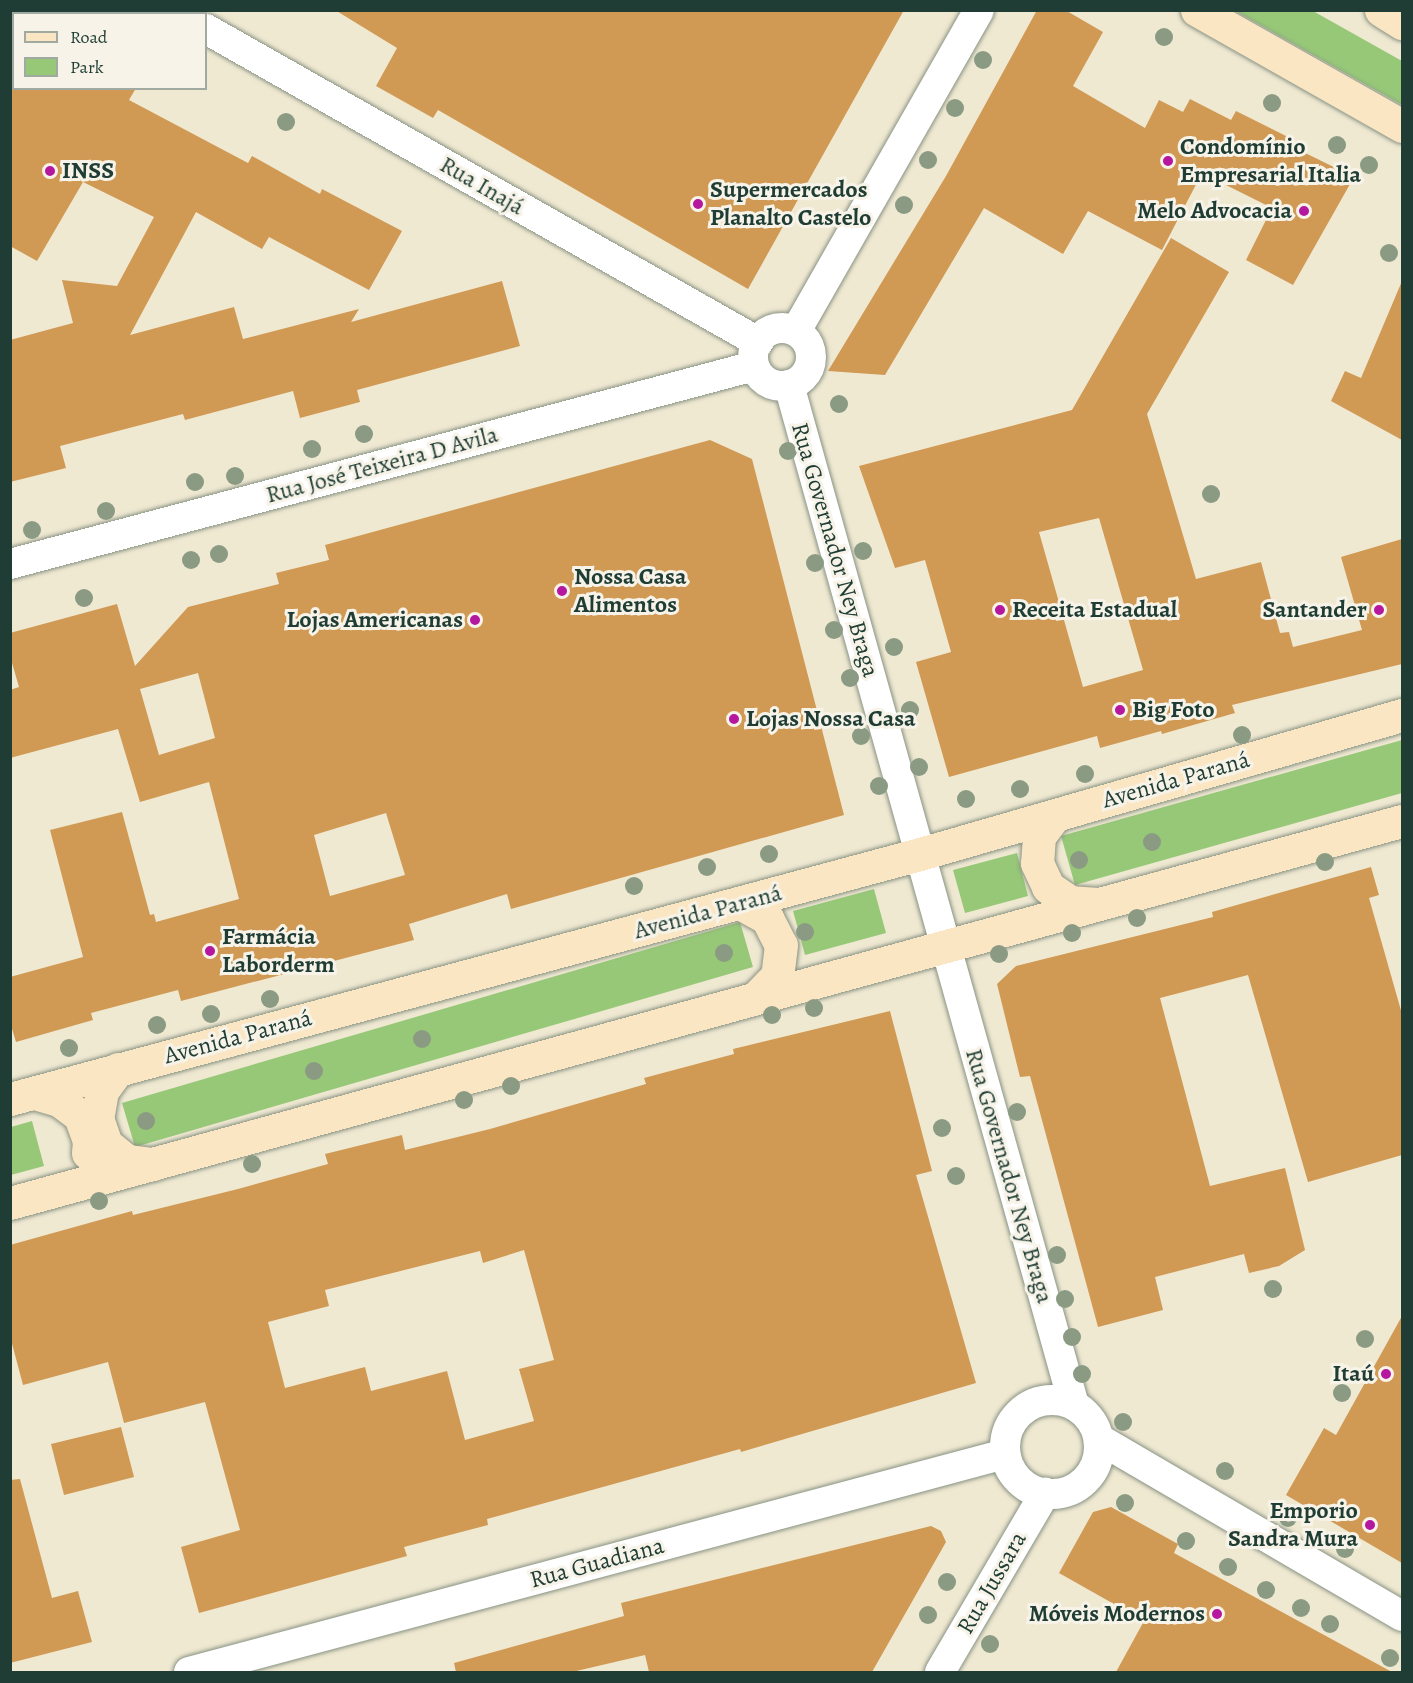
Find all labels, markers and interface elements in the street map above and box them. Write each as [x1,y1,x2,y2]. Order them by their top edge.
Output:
legend [12,12,207,90]
text: Road [70,25,107,49]
text: Park [70,55,104,79]
place label: Condomínio Empresarial Italia [1180,133,1361,189]
street label: Rua Inajá [435,150,529,222]
marker: Condomínio Empresarial Italia [1161,154,1175,168]
place label: INSS [62,157,114,185]
marker: INSS [43,164,57,178]
place label: Supermercados Planalto Castelo [710,176,871,232]
marker: Supermercados Planalto Castelo [691,197,705,211]
place label: Melo Advocacia [1137,197,1292,225]
marker: Melo Advocacia [1297,204,1311,218]
street label: Rua Governador Ney Braga [785,419,885,681]
street label: Rua José Teixeira D Avila [263,420,501,510]
place label: Nossa Casa Alimentos [574,563,686,619]
marker: Nossa Casa Alimentos [555,584,569,598]
place label: Receita Estadual [1012,596,1177,624]
place label: Santander [1262,596,1367,624]
marker: Receita Estadual [993,603,1007,617]
marker: Santander [1372,603,1386,617]
place label: Lojas Americanas [287,606,463,634]
marker: Lojas Americanas [468,613,482,627]
place label: Big Foto [1132,696,1215,724]
marker: Big Foto [1113,703,1127,717]
place label: Lojas Nossa Casa [746,705,916,733]
marker: Lojas Nossa Casa [727,712,741,726]
street label: Avenida Paraná [1099,745,1253,815]
street label: Avenida Paraná [631,878,785,946]
place label: Farmácia Laborderm [222,923,335,979]
marker: Farmácia Laborderm [203,944,217,958]
street label: Avenida Paraná [161,1003,315,1071]
street label: Rua Governador Ney Braga [959,1045,1059,1307]
place label: Itaú [1333,1360,1374,1388]
marker: Itaú [1379,1367,1393,1381]
place label: Emporio Sandra Mura [1228,1497,1358,1553]
marker: Emporio Sandra Mura [1363,1518,1377,1532]
street label: Rua Jussara [951,1527,1033,1639]
street label: Rua Guadiana [527,1531,667,1595]
place label: Móveis Modernos [1029,1600,1205,1628]
marker: Móveis Modernos [1210,1607,1224,1621]

